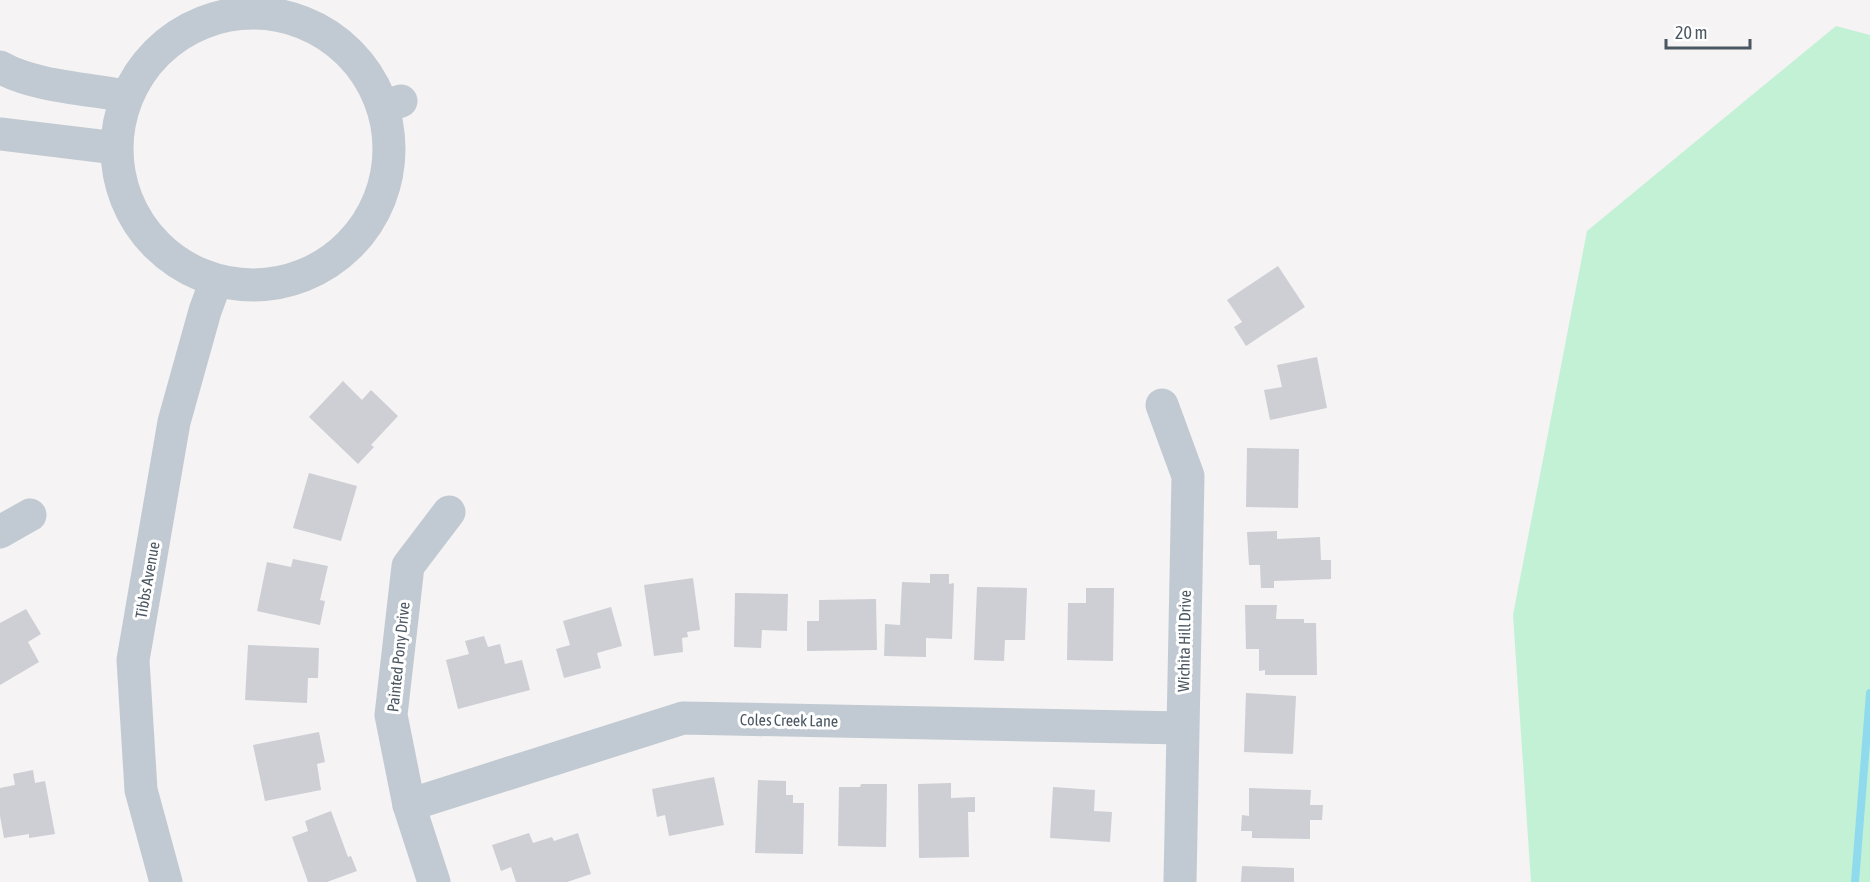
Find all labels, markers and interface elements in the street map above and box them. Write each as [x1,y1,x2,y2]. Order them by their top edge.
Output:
scale bar [1666,12,1750,50]
text: 20 m [1675,22,1707,43]
street label: Tibbs Avenue [131,540,163,620]
street label: Wichita Hill Drive [1174,590,1194,692]
street label: Painted Pony Drive [383,601,414,713]
street label: Coles Creek Lane [740,710,838,730]

